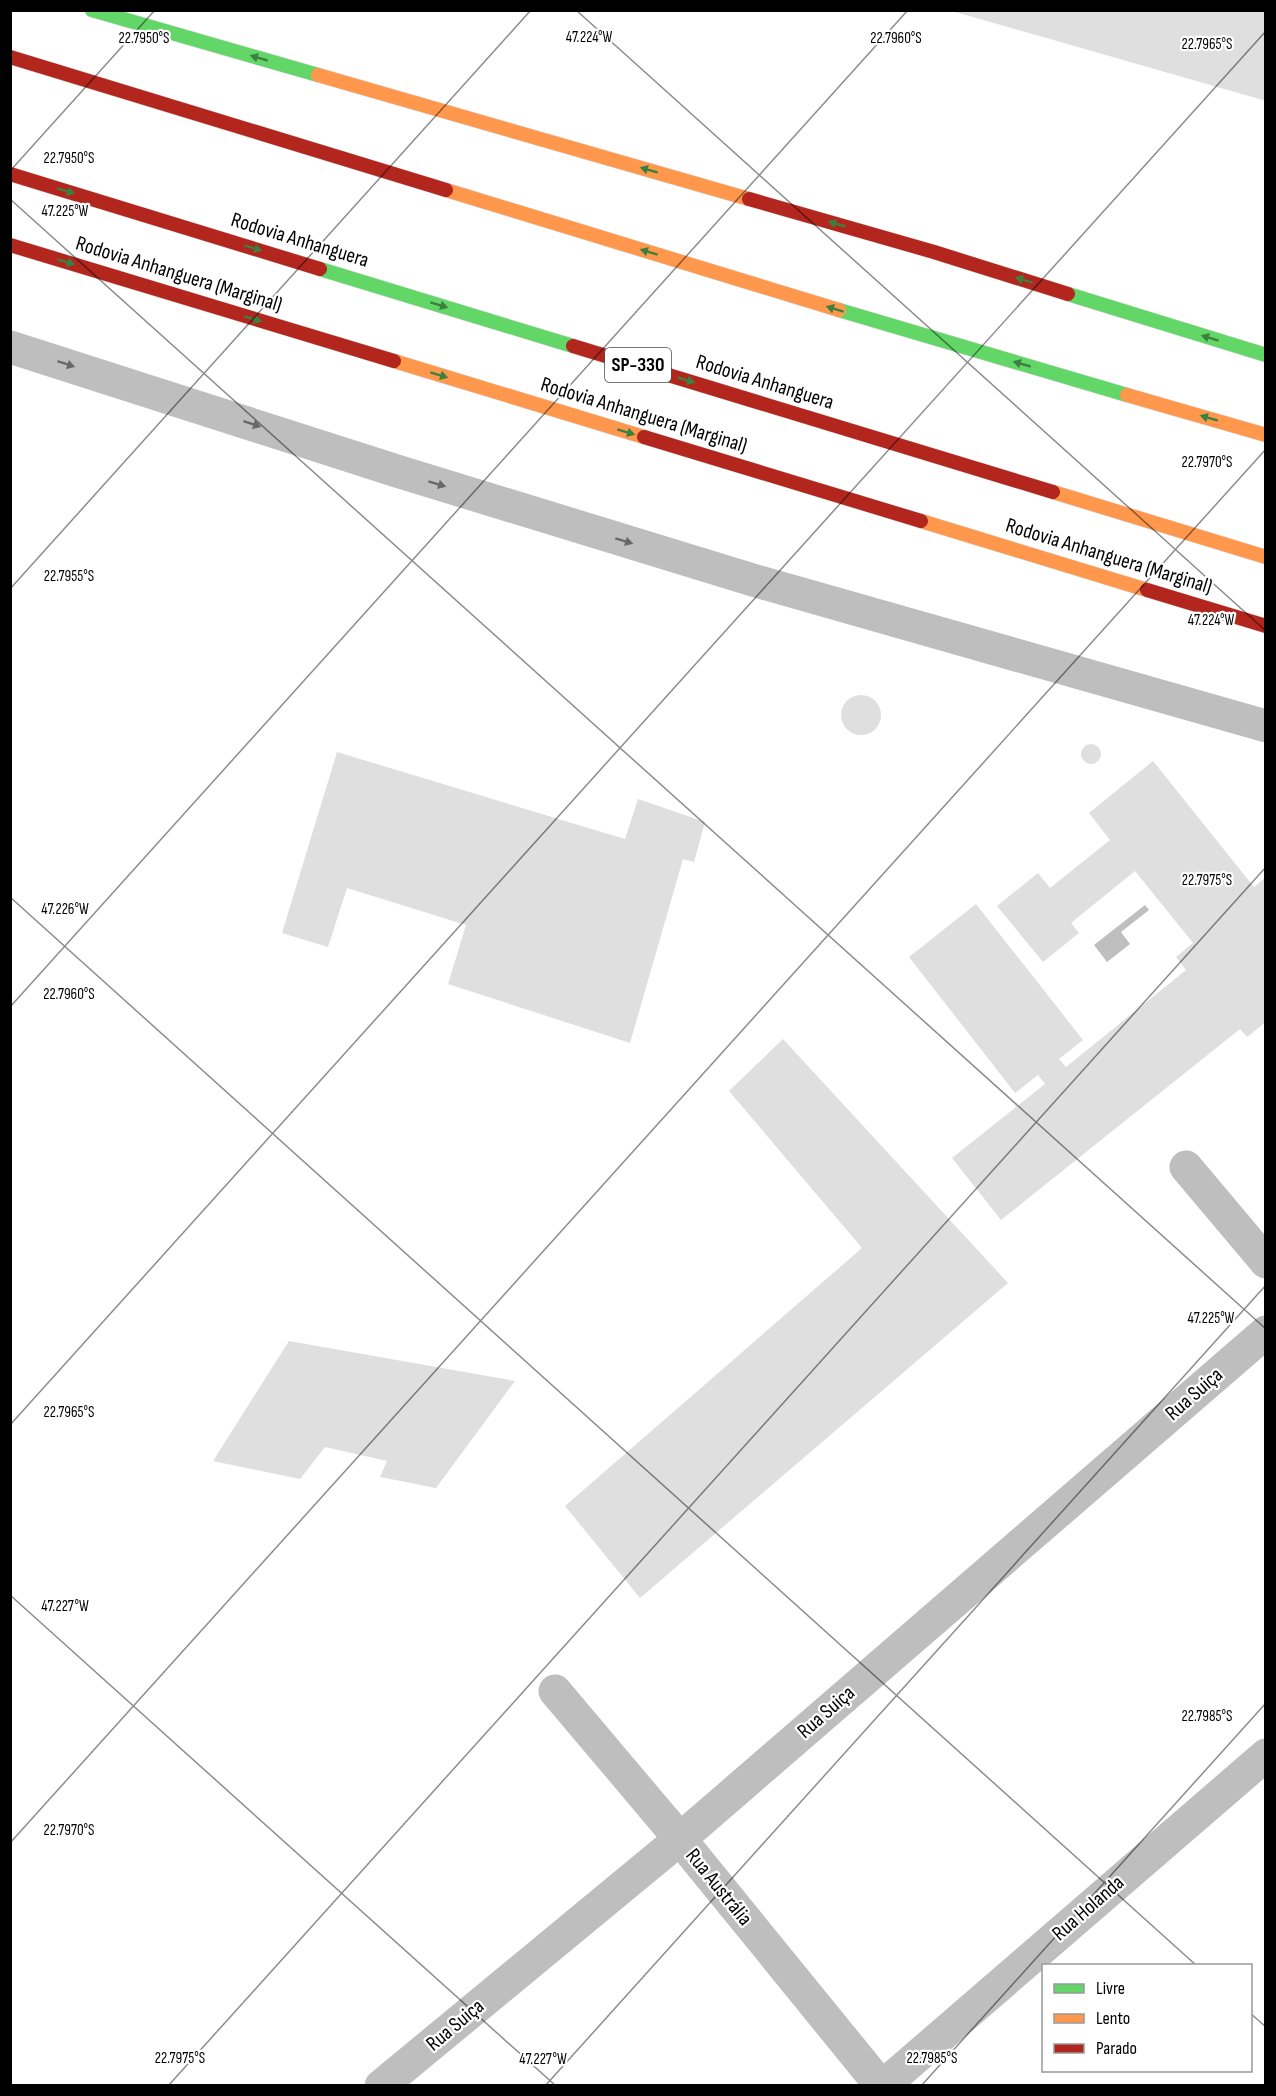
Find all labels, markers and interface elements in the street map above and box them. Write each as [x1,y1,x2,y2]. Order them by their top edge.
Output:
text: 47.224°W [566,28,612,47]
text: 22.7950°S [119,29,170,48]
text: 22.7960°S [870,29,922,48]
text: 22.7965°S [1182,35,1232,54]
one-way arrow [250,53,268,62]
text: 22.7950°S [44,149,95,168]
one-way arrow [640,165,658,174]
one-way arrow [57,187,75,196]
text: 47.225°W [42,202,89,221]
street label: Rodovia Anhanguera [228,207,372,273]
one-way arrow [828,219,846,228]
street label: Rodovia Anhanguera (Marginal) [73,231,285,317]
one-way arrow [244,244,262,253]
one-way arrow [640,247,658,256]
one-way arrow [57,258,75,267]
one-way arrow [1015,275,1033,284]
one-way arrow [430,301,448,310]
one-way arrow [826,304,844,313]
one-way arrow [244,315,262,324]
one-way arrow [1201,333,1219,342]
road number: SP-330 [605,348,671,382]
street label: Rodovia Anhanguera [693,349,837,415]
one-way arrow [1013,359,1031,368]
one-way arrow [57,360,75,370]
one-way arrow [431,371,449,381]
street label: Rodovia Anhanguera (Marginal) [538,372,750,458]
one-way arrow [677,376,695,385]
one-way arrow [1200,413,1218,423]
one-way arrow [243,420,261,430]
one-way arrow [617,428,635,437]
text: 22.7970°S [1182,453,1232,472]
one-way arrow [429,480,447,489]
street label: Rodovia Anhanguera (Marginal) [1003,513,1215,599]
one-way arrow [615,537,633,546]
text: 22.7955°S [44,567,94,586]
text: 47.224°W [1188,611,1234,630]
text: 22.7975°S [1182,871,1232,890]
text: 47.226°W [41,900,89,919]
text: 22.7960°S [43,985,95,1004]
text: 47.225°W [1188,1309,1235,1328]
street label: Rua Suiça [1160,1362,1228,1426]
text: 22.7965°S [44,1403,94,1422]
text: 47.227°W [41,1597,89,1616]
street label: Rua Suiça [792,1680,860,1744]
text: 22.7985°S [1182,1707,1232,1726]
text: 22.7970°S [44,1821,94,1840]
street label: Rua Austrália [680,1843,758,1931]
street label: Rua Holanda [1047,1870,1129,1946]
legend [1042,1964,1252,2072]
text: Livre [1096,1978,1125,1999]
street label: Rua Suiça [421,1994,489,2056]
text: Lento [1096,2008,1130,2029]
text: Parado [1096,2038,1137,2059]
text: 22.7975°S [155,2049,205,2068]
text: 22.7985°S [907,2049,957,2068]
text: 47.227°W [519,2050,567,2069]

